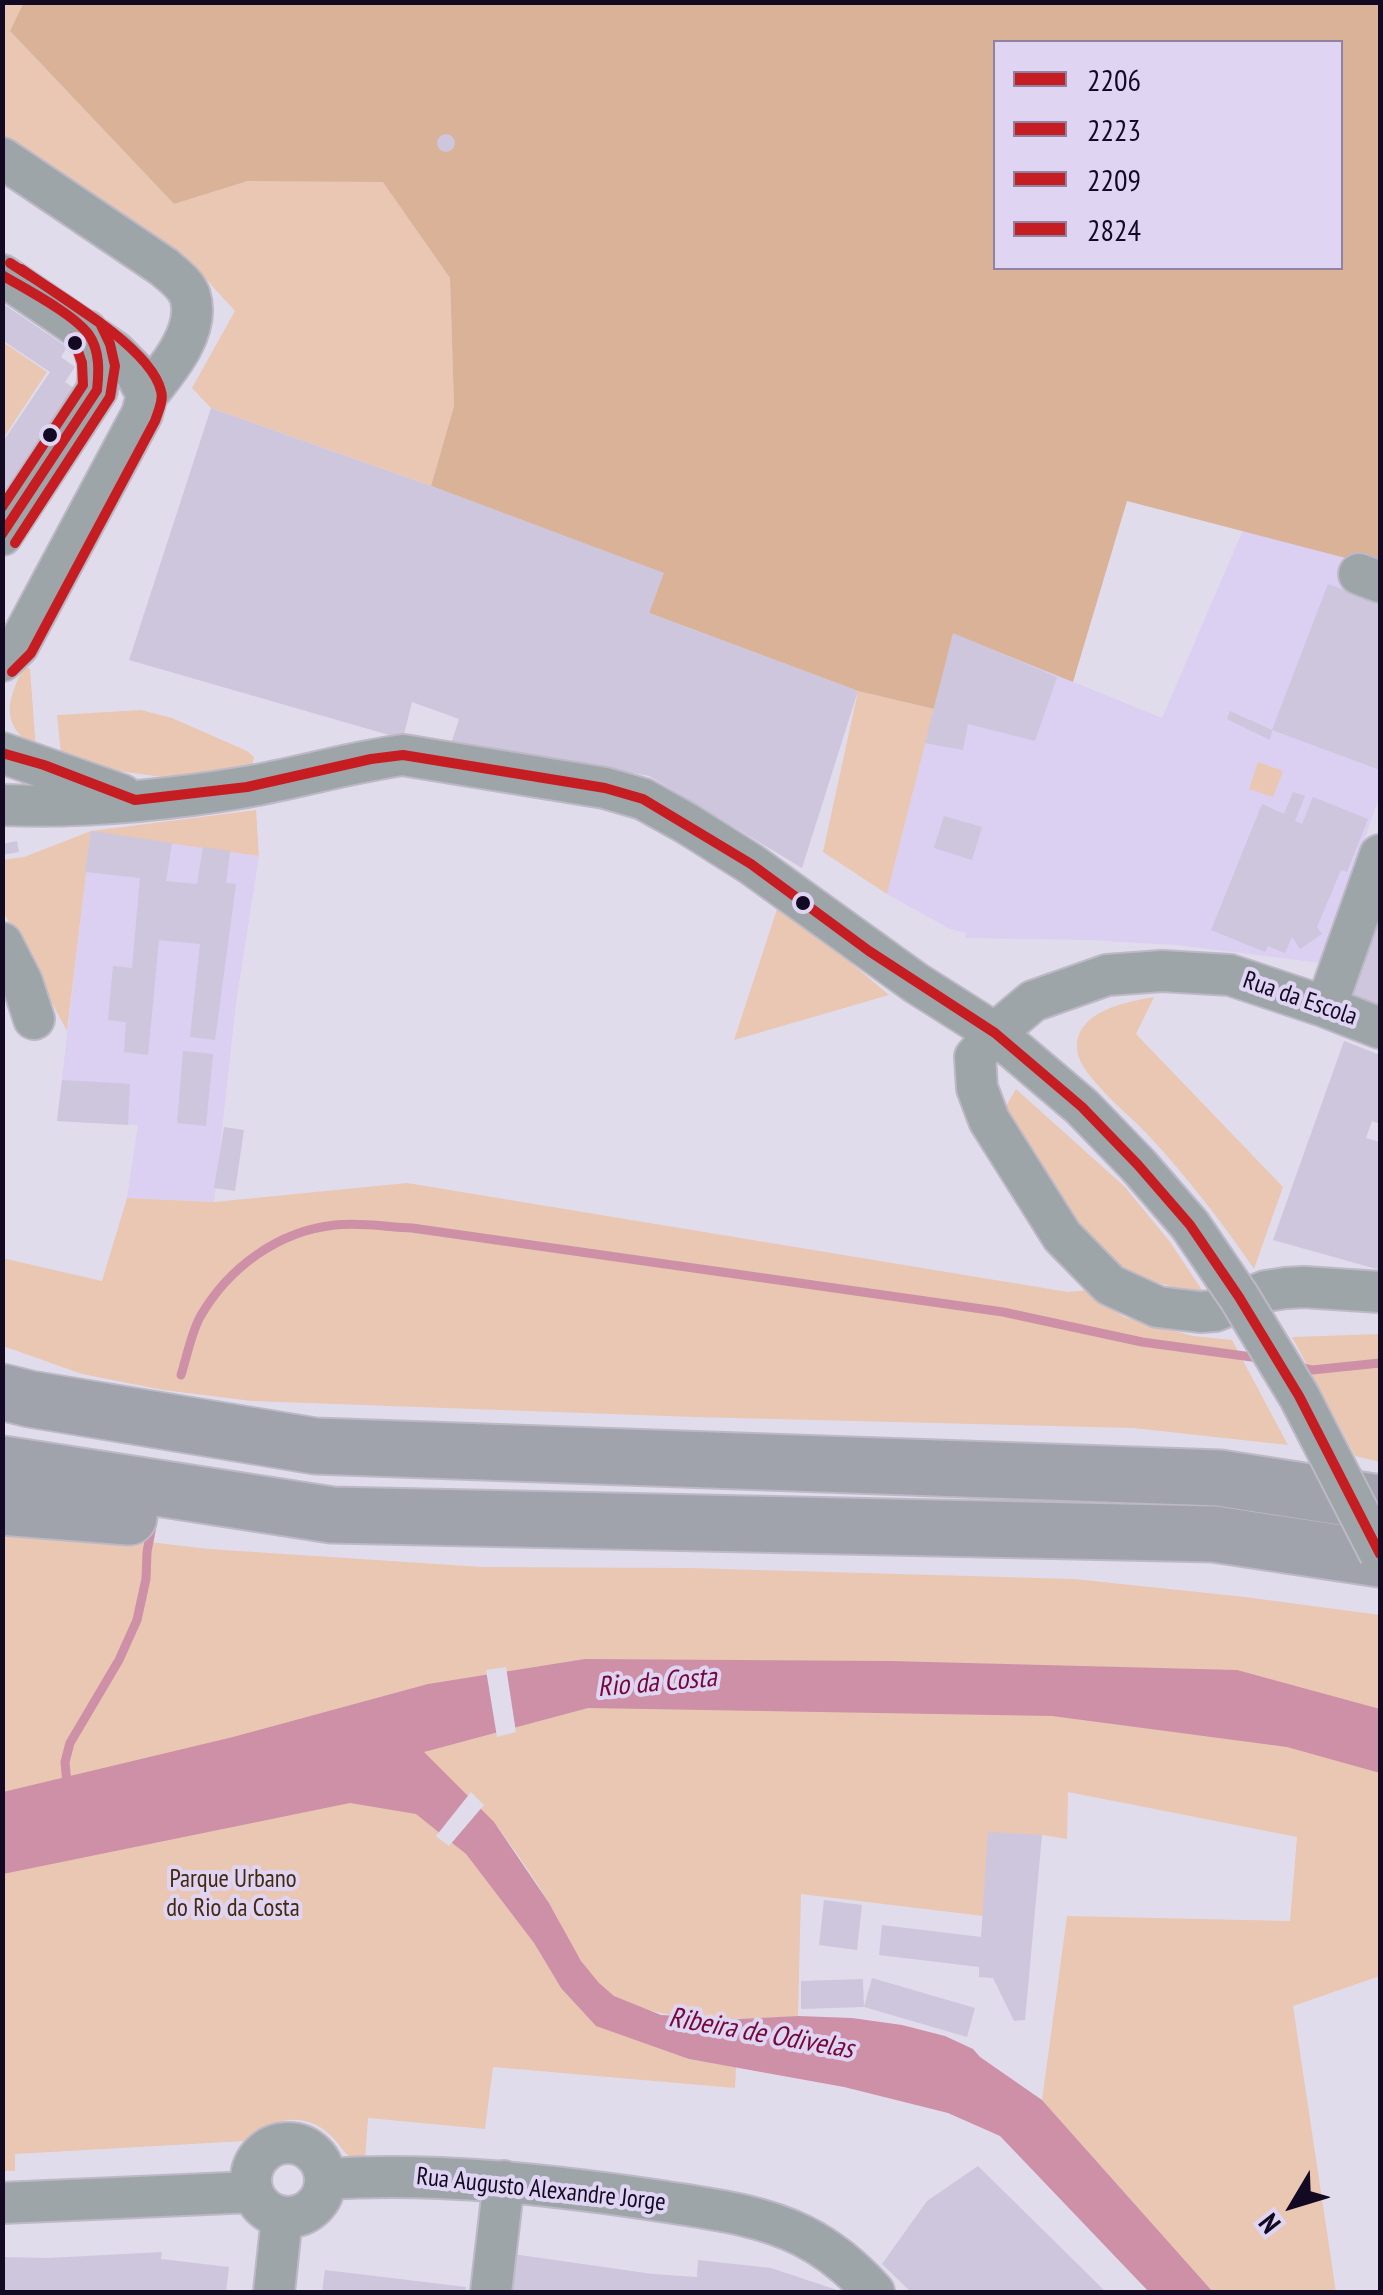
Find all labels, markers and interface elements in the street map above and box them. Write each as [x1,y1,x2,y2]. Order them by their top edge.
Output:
legend [993,40,1343,270]
text: 2206 [1087,60,1141,99]
text: 2223 [1087,110,1141,149]
text: 2209 [1087,160,1141,199]
text: 2824 [1087,210,1141,249]
unlabelled marker [65,333,85,353]
unlabelled marker [40,425,60,445]
unlabelled marker [793,893,813,913]
street label: Rua da Escola [1239,966,1361,1032]
water label: Rio da Costa [596,1661,718,1705]
park label: Parque Urbano do Rio da Costa [166,1865,300,1924]
water label: Ribeira de Odivelas [666,2001,856,2067]
north arrow [1243,2155,1343,2255]
street label: Rua Augusto Alexandre Jorge [415,2162,667,2218]
text: N [1250,2206,1288,2241]

